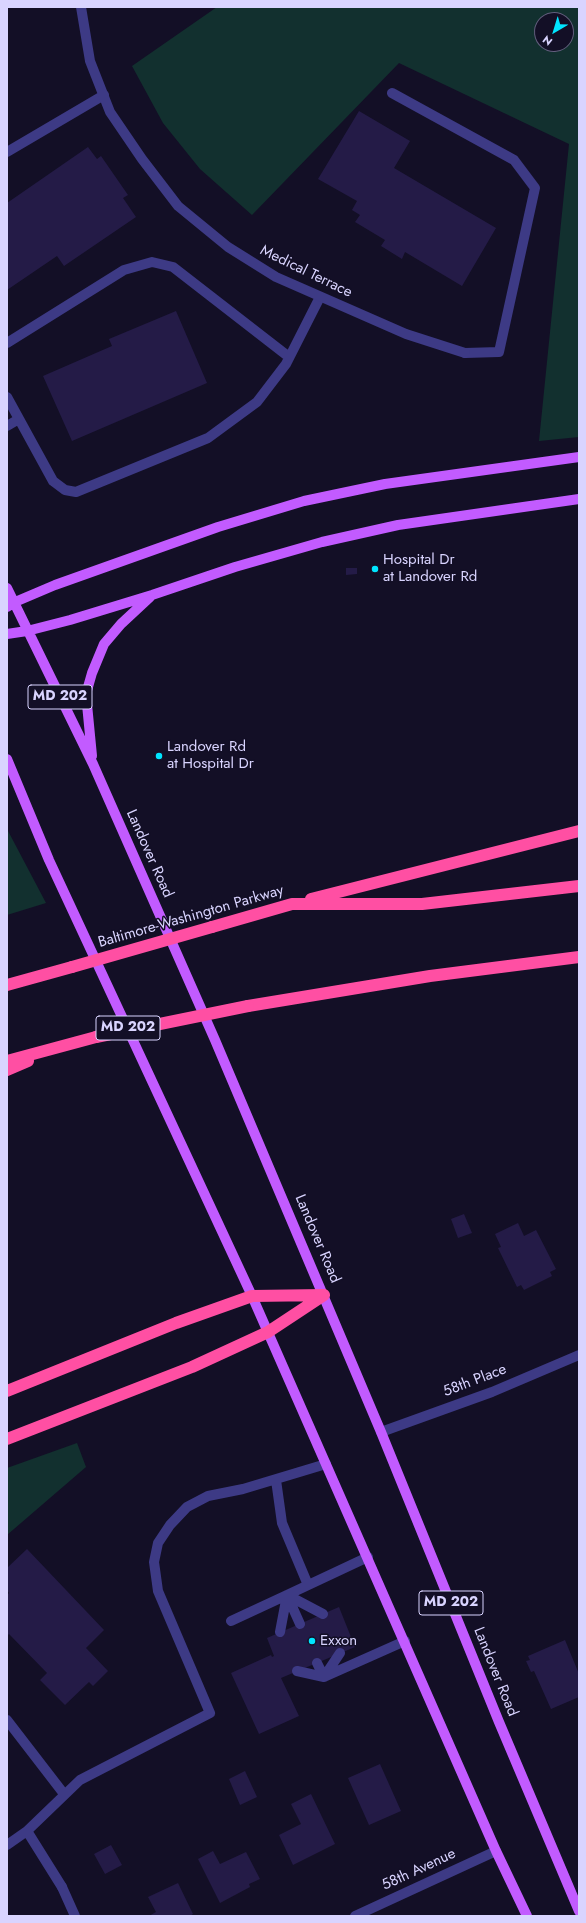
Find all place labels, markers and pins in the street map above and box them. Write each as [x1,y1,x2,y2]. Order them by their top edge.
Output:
place label: Hospital Dr at Landover Rd [383,551,477,586]
marker: Hospital Dr at Landover Rd [370,564,380,574]
place label: Landover Rd at Hospital Dr [167,738,254,773]
marker: Landover Rd at Hospital Dr [154,751,164,761]
place label: Exxon [320,1632,357,1650]
marker: Exxon [307,1636,317,1646]

